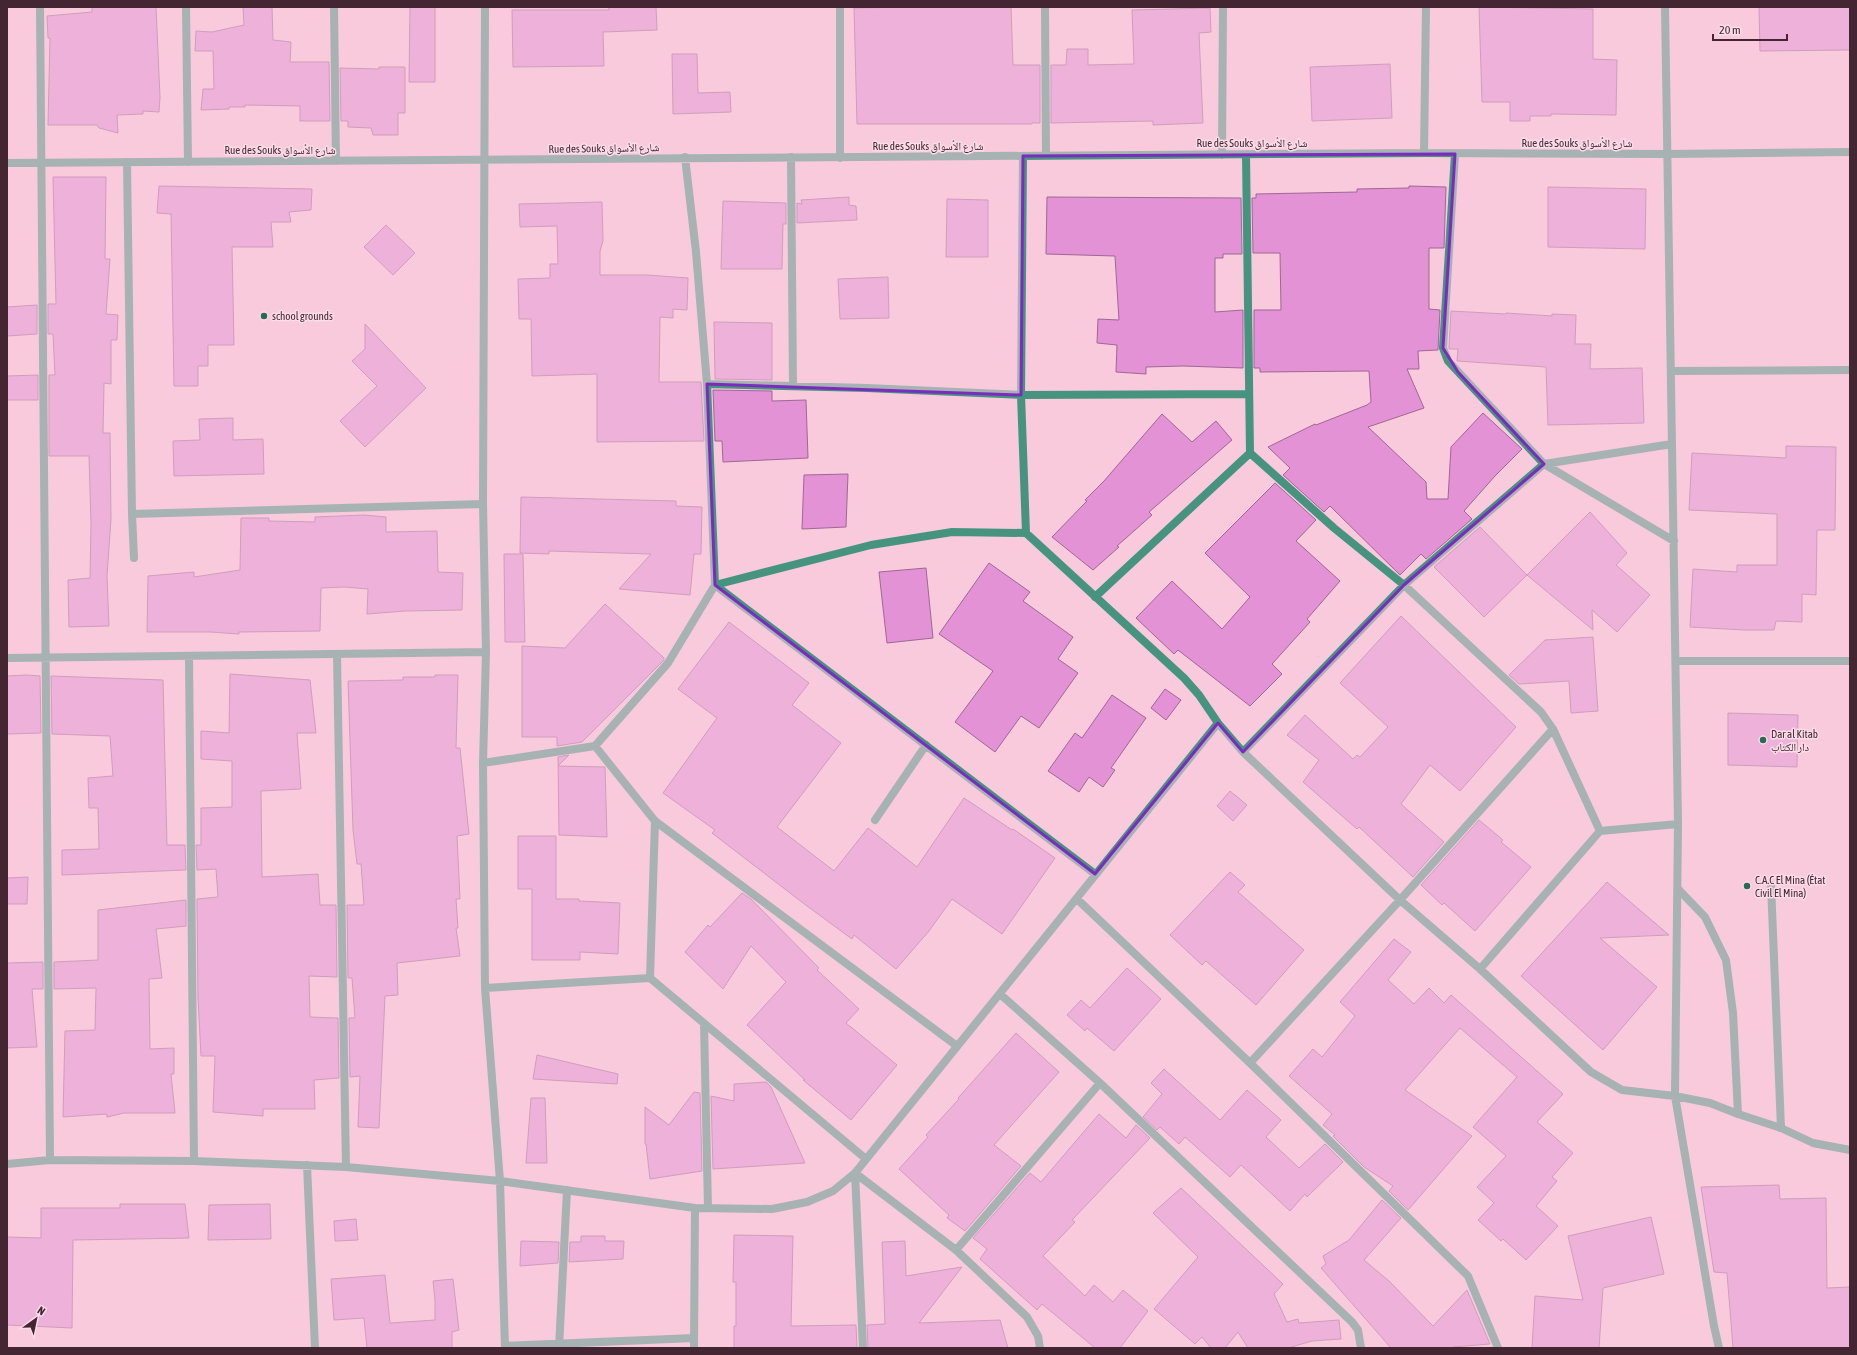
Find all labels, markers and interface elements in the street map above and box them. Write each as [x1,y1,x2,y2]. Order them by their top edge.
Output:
scale bar [1713,16,1787,42]
text: 20 m [1719,23,1741,37]
street label: Rue des Souks شارع الأسواق [1196,137,1308,150]
street label: Rue des Souks شارع الأسواق [1521,137,1633,150]
street label: Rue des Souks شارع الأسواق [872,140,984,153]
street label: Rue des Souks شارع الأسواق [548,141,660,156]
street label: Rue des Souks شارع الأسواق [224,144,336,157]
place label: school grounds [272,310,333,322]
marker: school grounds [259,311,269,321]
place label: Dar al Kitab دار الكتاب [1771,728,1818,753]
marker: Dar al Kitab دار الكتاب [1758,735,1768,745]
place label: C.A.C El Mina (État Civil El Mina) [1755,874,1825,899]
marker: C.A.C El Mina (État Civil El Mina) [1742,881,1752,891]
north arrow [16,1299,56,1339]
text: N [35,1304,47,1317]

